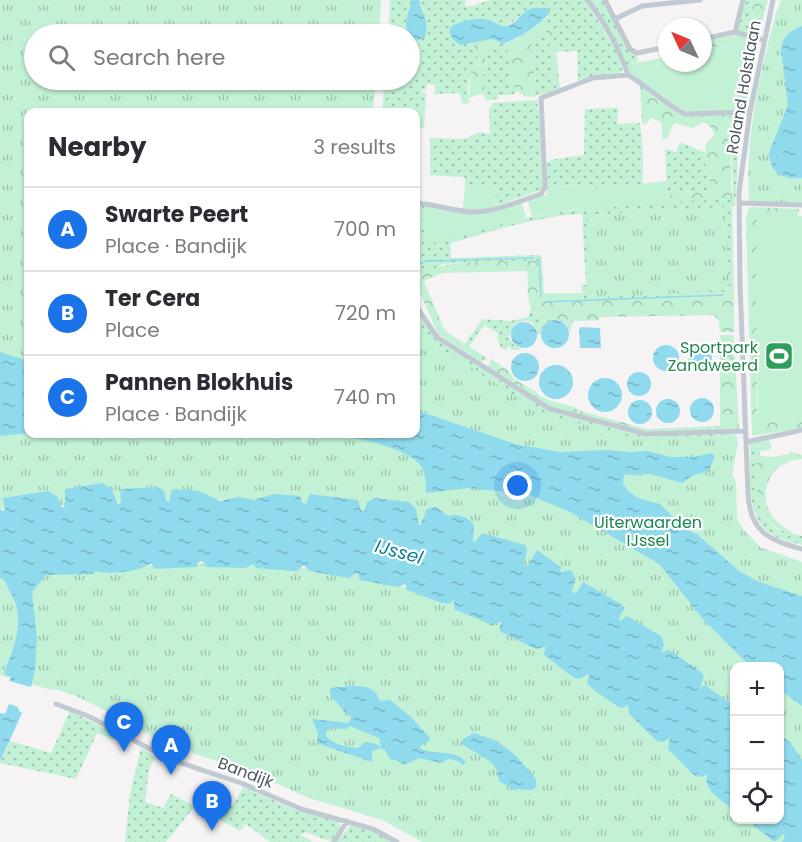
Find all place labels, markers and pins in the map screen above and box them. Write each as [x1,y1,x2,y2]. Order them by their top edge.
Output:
place label: Sportpark Zandweerd [668,336,759,377]
sports icon: Sportpark Zandweerd [763,340,795,372]
pin: C [104,702,144,752]
pin: A [152,726,190,775]
pin: B [192,782,232,831]

